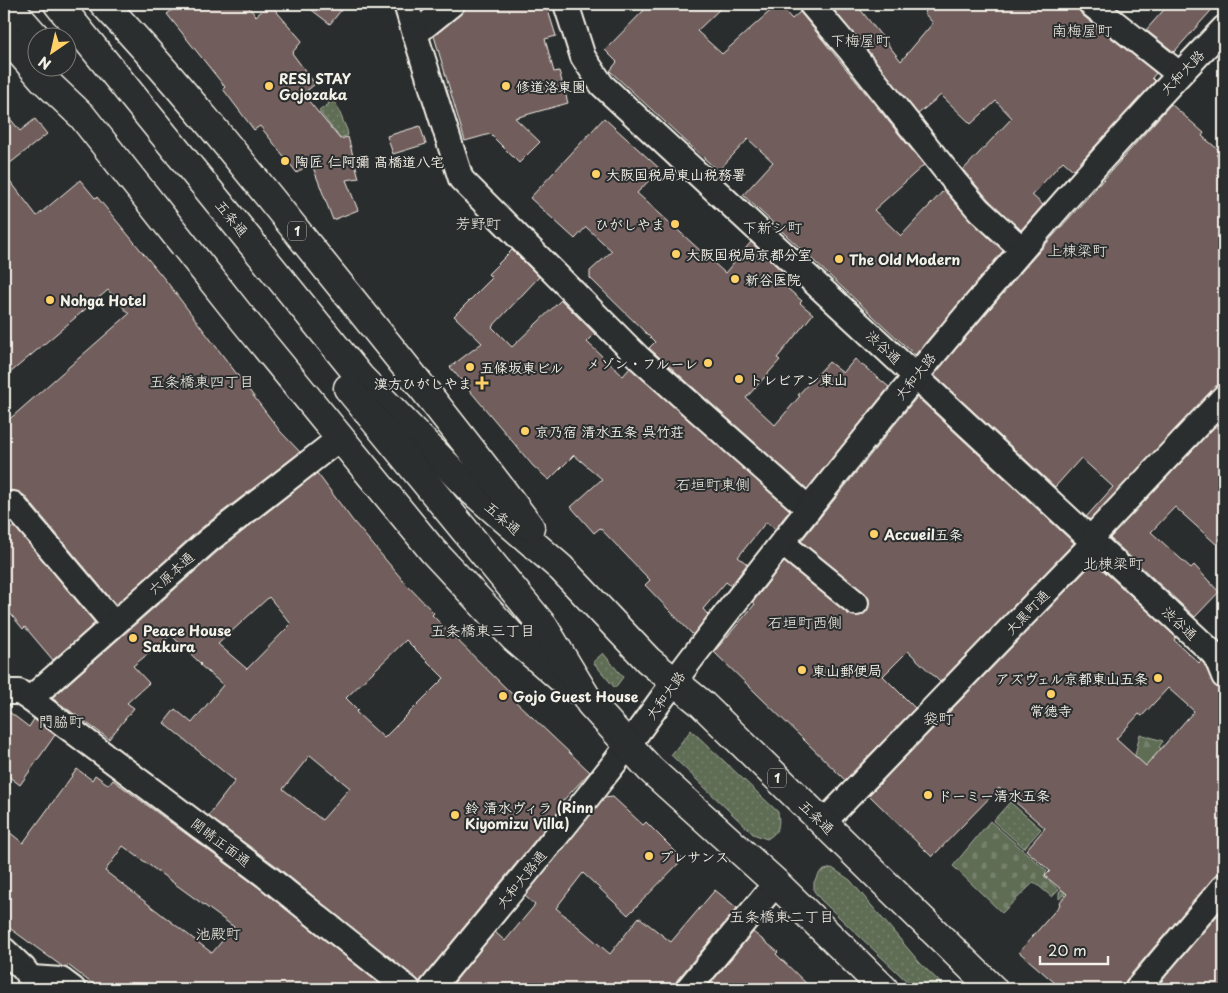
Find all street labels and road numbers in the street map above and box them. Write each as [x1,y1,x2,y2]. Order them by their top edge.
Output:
street label: 大和大路 [1155,45,1209,99]
street label: 五条通 [211,195,253,241]
road number: 1 [288,222,306,240]
street label: 渋谷通 [861,325,907,369]
street label: 大和大路 [889,348,941,404]
street label: 五条通 [480,496,526,540]
street label: 六原本通 [143,546,199,600]
street label: 大黒町通 [1000,585,1054,639]
street label: 渋谷通 [1157,601,1203,645]
street label: 大和大路 [640,666,690,724]
road number: 1 [768,768,786,788]
street label: 五条通 [795,795,839,839]
street label: 開睛正面通 [187,813,255,871]
street label: 大和大路通 [491,845,551,913]

